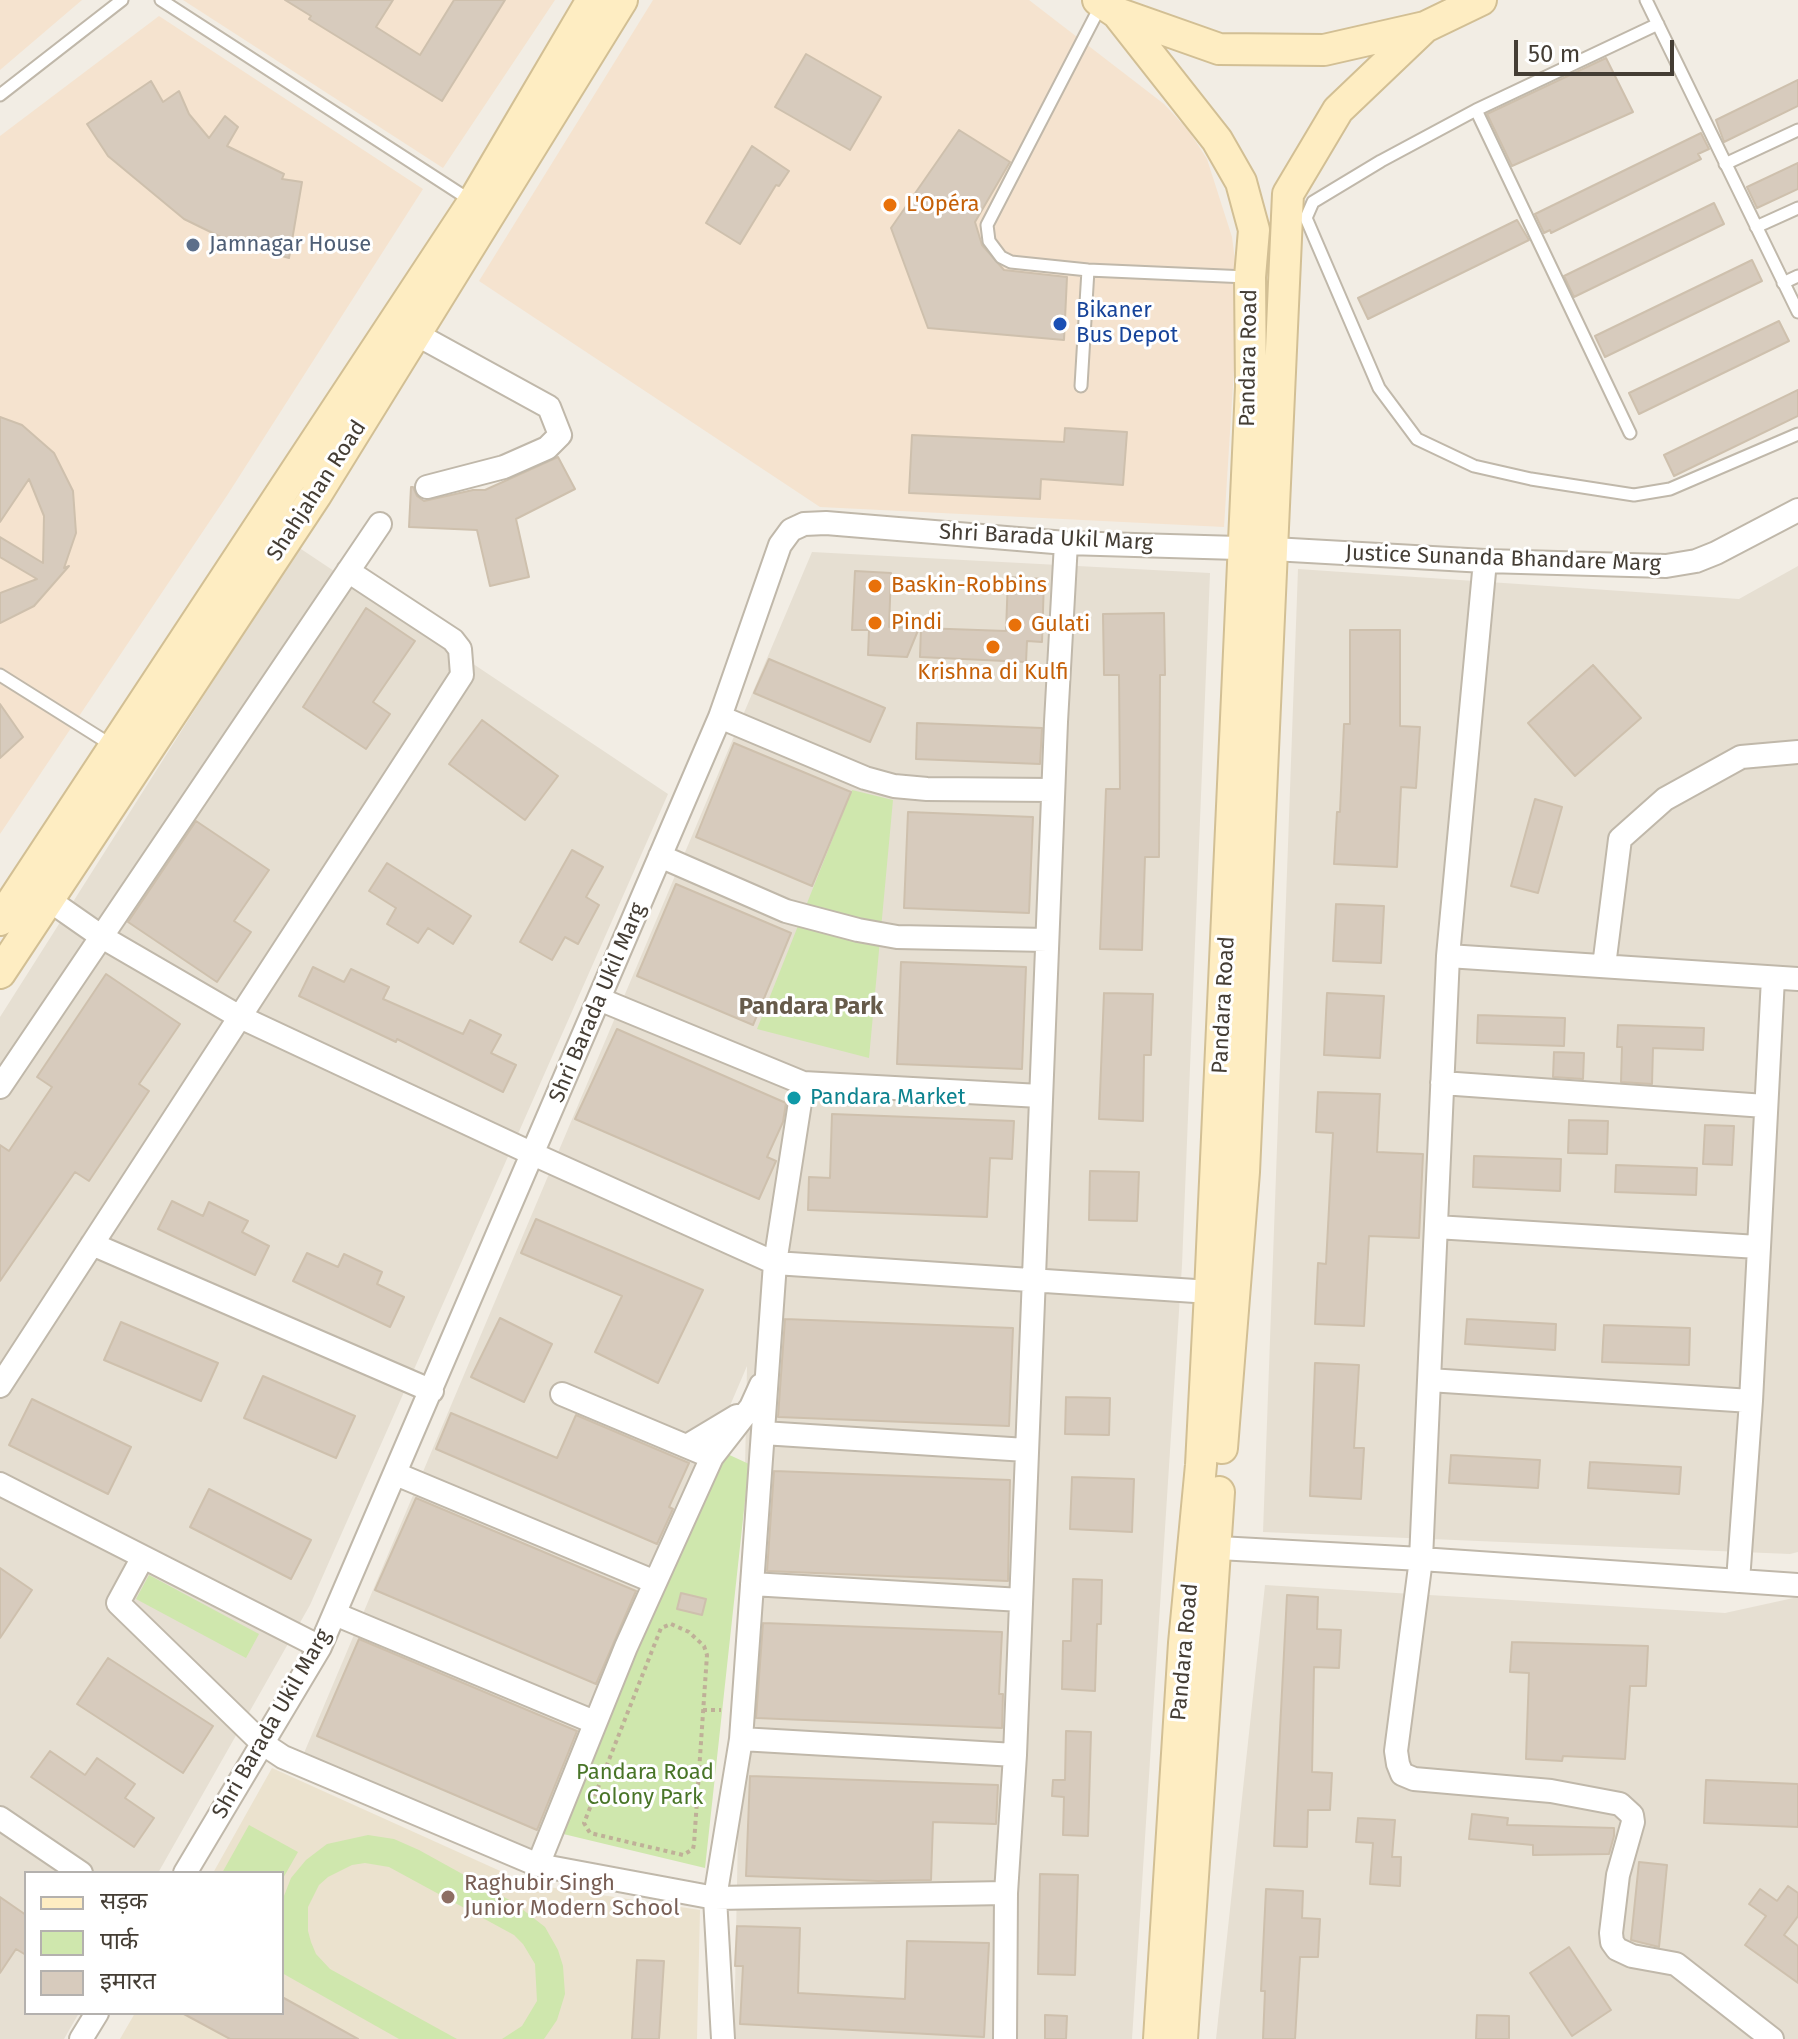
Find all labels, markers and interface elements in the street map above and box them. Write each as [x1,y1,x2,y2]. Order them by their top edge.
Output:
scale bar [1518,24,1678,74]
text: 50 m [1528,40,1580,68]
place label: L'Opéra [906,192,980,218]
marker: L'Opéra [881,196,899,214]
place label: Jamnagar House [209,232,371,258]
marker: Jamnagar House [184,236,202,254]
street label: Pandara Road [1235,289,1263,427]
place label: Bikaner Bus Depot [1076,298,1178,350]
marker: Bikaner Bus Depot [1051,315,1069,333]
street label: Shahjahan Road [262,416,372,566]
street label: Shri Barada Ukil Marg [938,519,1154,557]
street label: Justice Sunanda Bhandare Marg [1345,540,1661,578]
place label: Baskin-Robbins [891,573,1047,599]
marker: Baskin-Robbins [866,577,884,595]
place label: Pindi [891,610,942,636]
place label: Gulati [1031,612,1090,638]
marker: Pindi [866,614,884,632]
marker: Gulati [1006,616,1024,634]
marker: Krishna di Kulfi [984,638,1002,656]
place label: Krishna di Kulfi [917,660,1069,686]
street label: Shri Barada Ukil Marg [544,899,652,1107]
street label: Pandara Road [1207,935,1241,1075]
district label: Pandara Park [739,993,883,1021]
place label: Pandara Market [810,1085,966,1111]
marker: Pandara Market [785,1089,803,1107]
street label: Pandara Road [1166,1582,1204,1722]
street label: Shri Barada Ukil Marg [207,1625,337,1823]
park label: Pandara Road Colony Park [576,1760,714,1812]
legend [24,1871,284,2015]
place label: Raghubir Singh Junior Modern School [464,1871,680,1922]
text: सड़क [100,1887,148,1915]
marker: Raghubir Singh Junior Modern School [439,1888,457,1906]
text: पार्क [100,1927,138,1955]
text: इमारत [100,1967,156,1995]

